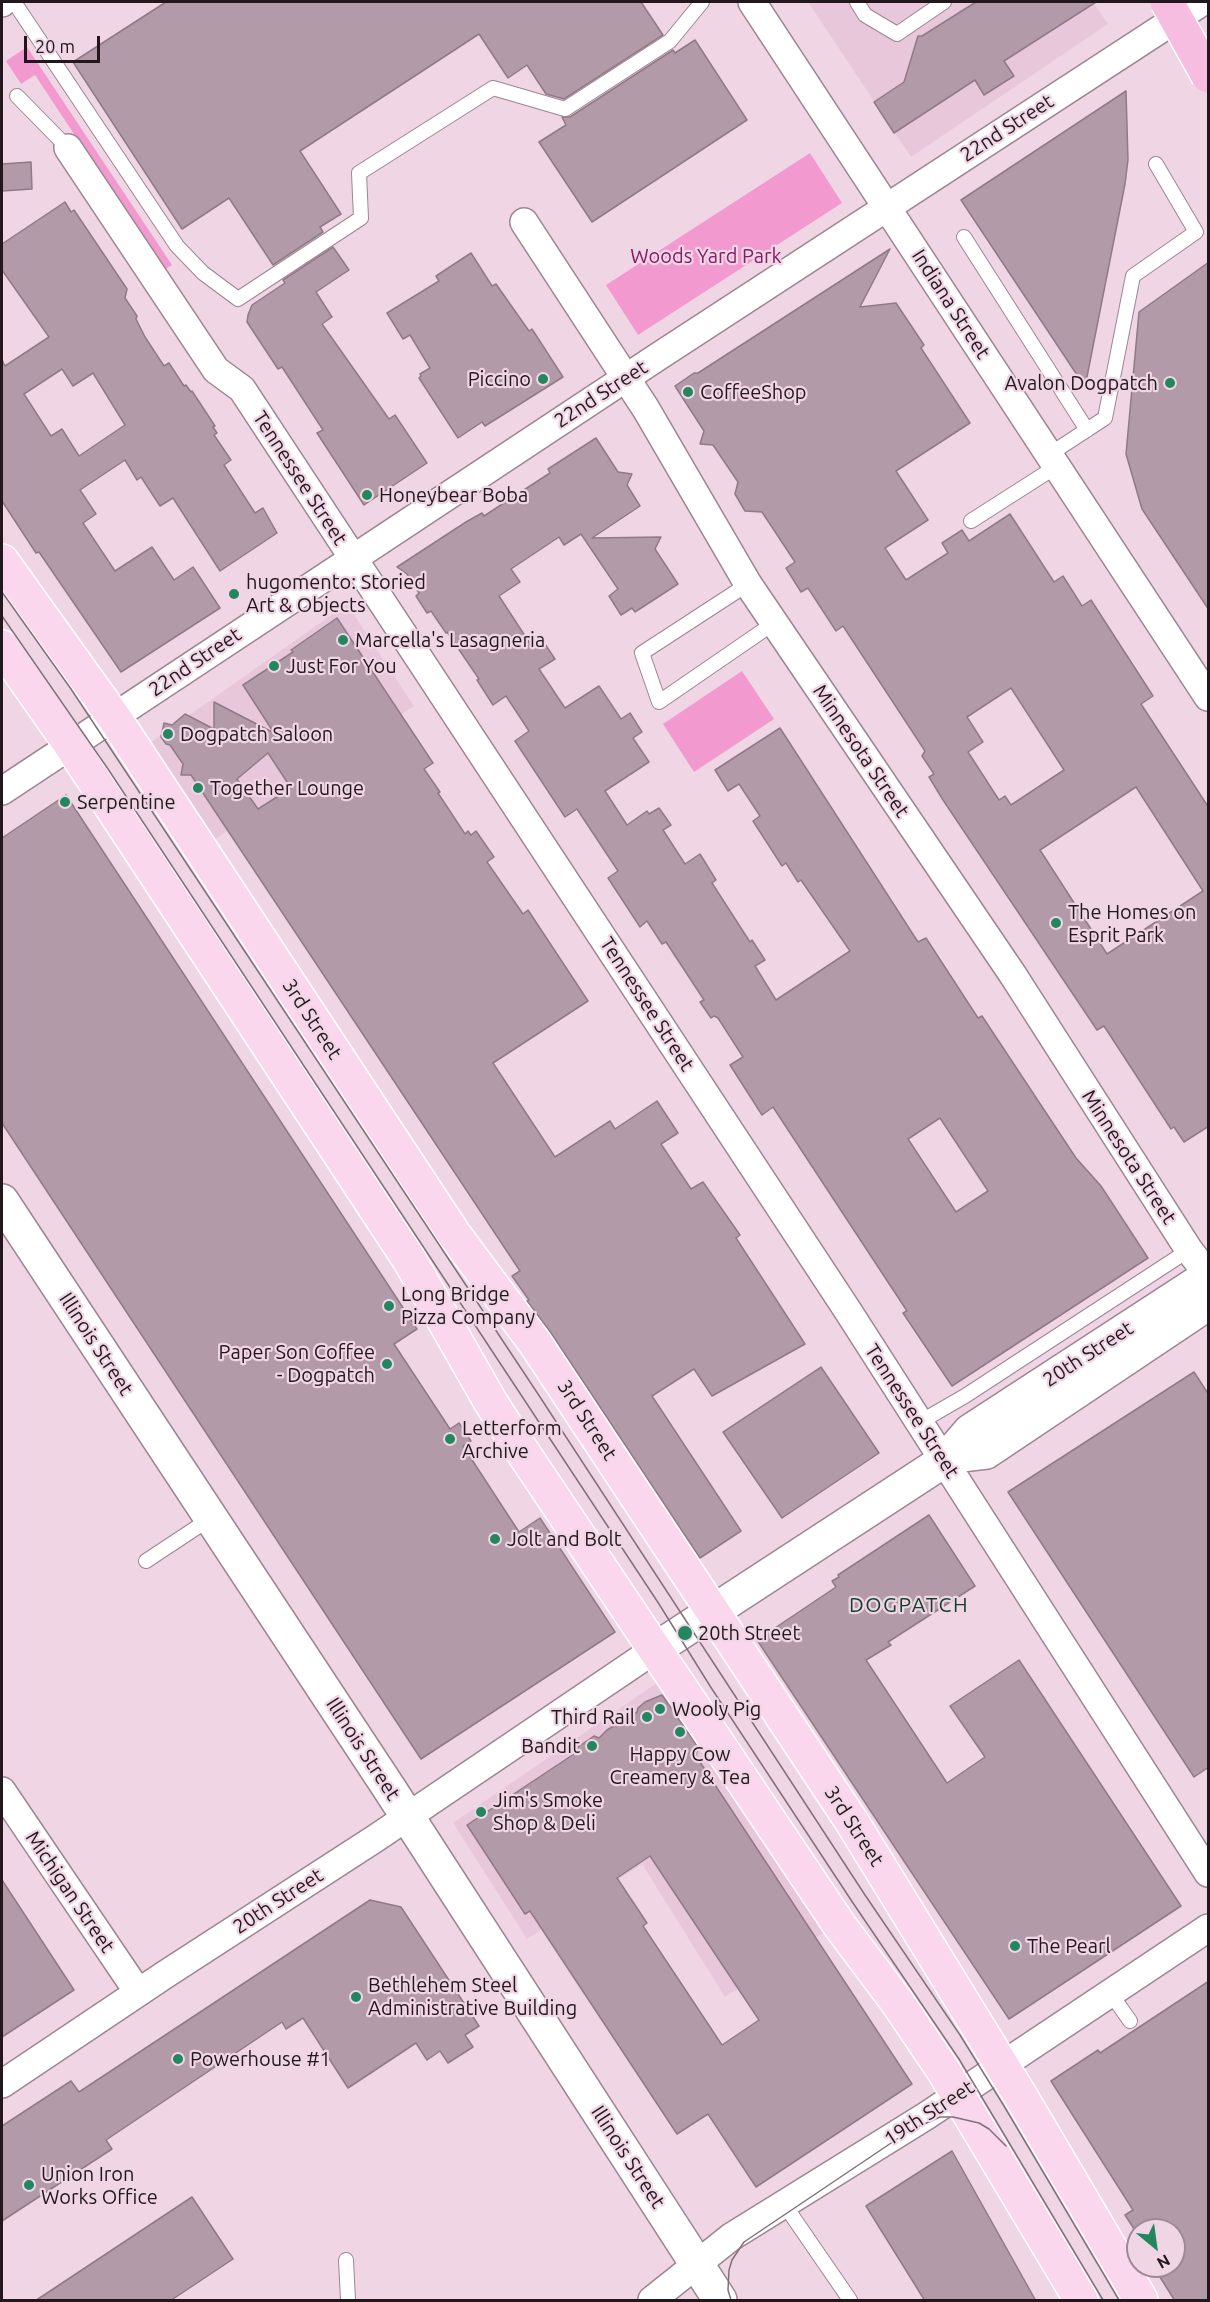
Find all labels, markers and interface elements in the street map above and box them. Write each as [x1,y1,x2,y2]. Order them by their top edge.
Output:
scale bar [27,24,104,62]
text: 20 m [35,36,75,56]
street label: 22nd Street [956,89,1058,167]
park label: Woods Yard Park [630,244,782,268]
street label: Indiana Street [907,245,995,363]
street label: 22nd Street [550,355,652,433]
place label: Piccino [468,367,531,391]
place label: Avalon Dogpatch [1004,371,1158,395]
marker: Piccino [536,372,550,386]
marker: Avalon Dogpatch [1163,376,1177,390]
place label: CoffeeShop [700,380,807,404]
marker: CoffeeShop [681,385,695,399]
street label: Tennessee Street [248,406,352,550]
place label: Honeybear Boba [379,483,528,507]
marker: Honeybear Boba [360,488,374,502]
place label: hugomento: Storied Art & Objects [246,570,426,617]
marker: hugomento: Storied Art & Objects [227,587,241,601]
street label: 22nd Street [144,622,246,702]
place label: Marcella's Lasagneria [355,628,545,652]
marker: Marcella's Lasagneria [336,633,350,647]
place label: Just For You [286,654,397,678]
marker: Just For You [267,659,281,673]
street label: Minnesota Street [808,680,914,822]
place label: Dogpatch Saloon [180,722,333,746]
marker: Dogpatch Saloon [161,727,175,741]
place label: Together Lounge [210,776,364,800]
marker: Together Lounge [191,781,205,795]
place label: Serpentine [77,790,175,814]
marker: Serpentine [58,795,72,809]
place label: The Homes on Esprit Park [1068,900,1196,947]
marker: The Homes on Esprit Park [1049,916,1063,930]
street label: Tennessee Street [595,932,699,1076]
street label: 3rd Street [277,974,347,1064]
street label: Minnesota Street [1077,1085,1181,1229]
place label: Long Bridge Pizza Company [401,1282,535,1329]
street label: Illinois Street [54,1288,138,1400]
marker: Long Bridge Pizza Company [382,1299,396,1313]
street label: 20th Street [1039,1316,1137,1392]
street label: Tennessee Street [860,1339,964,1483]
place label: Paper Son Coffee - Dogpatch [219,1340,375,1387]
marker: Paper Son Coffee - Dogpatch [380,1357,394,1371]
street label: 3rd Street [552,1375,622,1465]
place label: Letterform Archive [462,1416,562,1463]
marker: Letterform Archive [443,1432,457,1446]
place label: Jolt and Bolt [507,1527,622,1551]
marker: Jolt and Bolt [488,1532,502,1546]
district label: DOGPATCH [849,1592,969,1618]
place label: 20th Street [698,1621,800,1645]
marker: 20th Street [676,1624,694,1642]
street label: Illinois Street [321,1693,405,1805]
place label: Wooly Pig [672,1697,761,1721]
marker: Wooly Pig [653,1702,667,1716]
place label: Third Rail [551,1705,635,1729]
marker: Third Rail [640,1710,654,1724]
marker: Happy Cow Creamery & Tea [673,1725,687,1739]
place label: Bandit [521,1734,580,1758]
marker: Bandit [585,1739,599,1753]
place label: Happy Cow Creamery & Tea [610,1742,750,1789]
street label: 3rd Street [819,1781,889,1871]
place label: Jim's Smoke Shop & Deli [493,1788,603,1835]
marker: Jim's Smoke Shop & Deli [474,1805,488,1819]
street label: Michigan Street [21,1827,119,1957]
street label: 20th Street [229,1863,327,1939]
place label: The Pearl [1027,1934,1111,1958]
marker: The Pearl [1008,1939,1022,1953]
place label: Bethlehem Steel Administrative Building [368,1973,577,2020]
marker: Bethlehem Steel Administrative Building [349,1990,363,2004]
place label: Powerhouse #1 [190,2047,331,2071]
marker: Powerhouse #1 [171,2052,185,2066]
street label: 19th Street [880,2075,978,2151]
street label: Illinois Street [586,2101,670,2213]
place label: Union Iron Works Office [41,2162,158,2209]
marker: Union Iron Works Office [22,2178,36,2192]
north arrow [1126,2218,1186,2278]
text: N [1154,2251,1173,2273]

